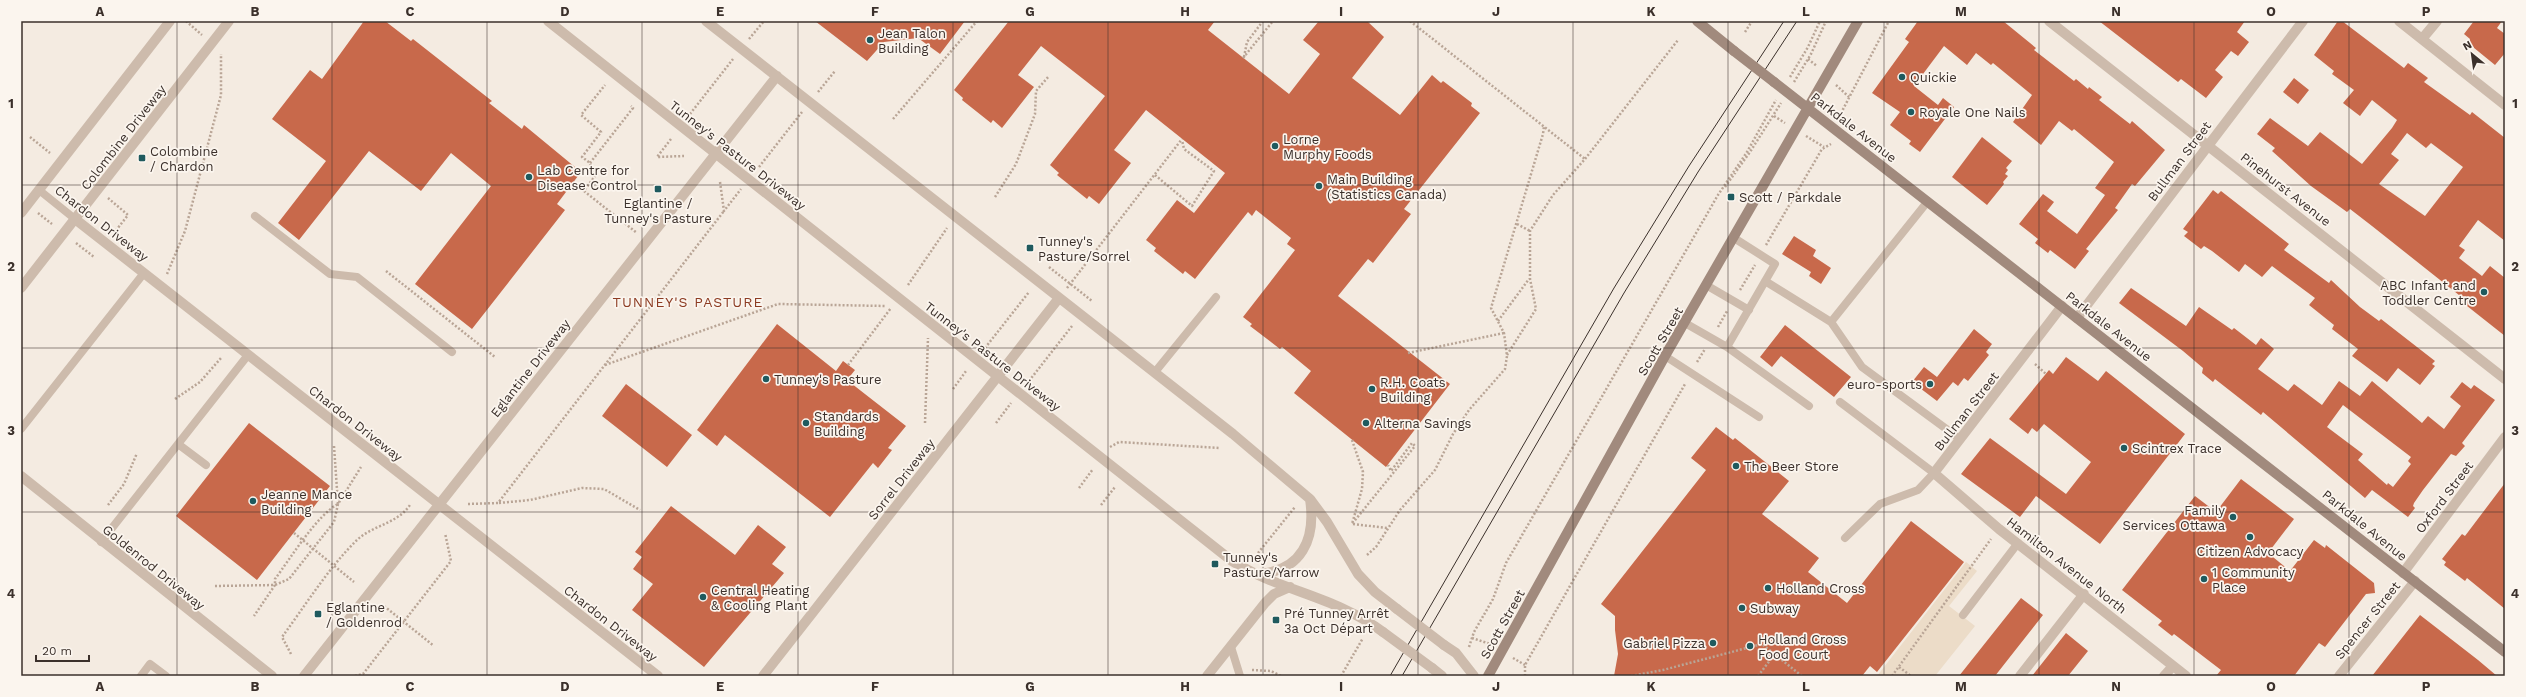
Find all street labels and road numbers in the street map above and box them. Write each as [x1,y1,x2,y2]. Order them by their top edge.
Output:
street label: Colombine Driveway [78,82,169,193]
street label: Parkdale Avenue [1808,89,1900,166]
street label: Tunney's Pasture Driveway [667,98,809,213]
street label: Bullman Street [2145,118,2215,204]
street label: Pinehurst Avenue [2238,150,2334,229]
street label: Chardon Driveway [52,182,152,265]
street label: Parkdale Avenue [2063,288,2155,365]
street label: Tunney's Pasture Driveway [922,299,1064,414]
street label: Scott Street [1635,304,1686,378]
street label: Eglantine Driveway [488,316,573,420]
street label: Bullman Street [1931,369,2002,454]
street label: Chardon Driveway [306,382,406,465]
street label: Sorrel Driveway [865,436,938,523]
street label: Oxford Street [2413,458,2477,536]
street label: Parkdale Avenue [2319,487,2410,564]
street label: Hamilton Avenue North [2004,514,2129,617]
street label: Goldenrod Driveway [100,522,208,613]
street label: Spencer Street [2332,578,2404,662]
street label: Chardon Driveway [561,582,661,665]
street label: Scott Street [1477,586,1528,662]

